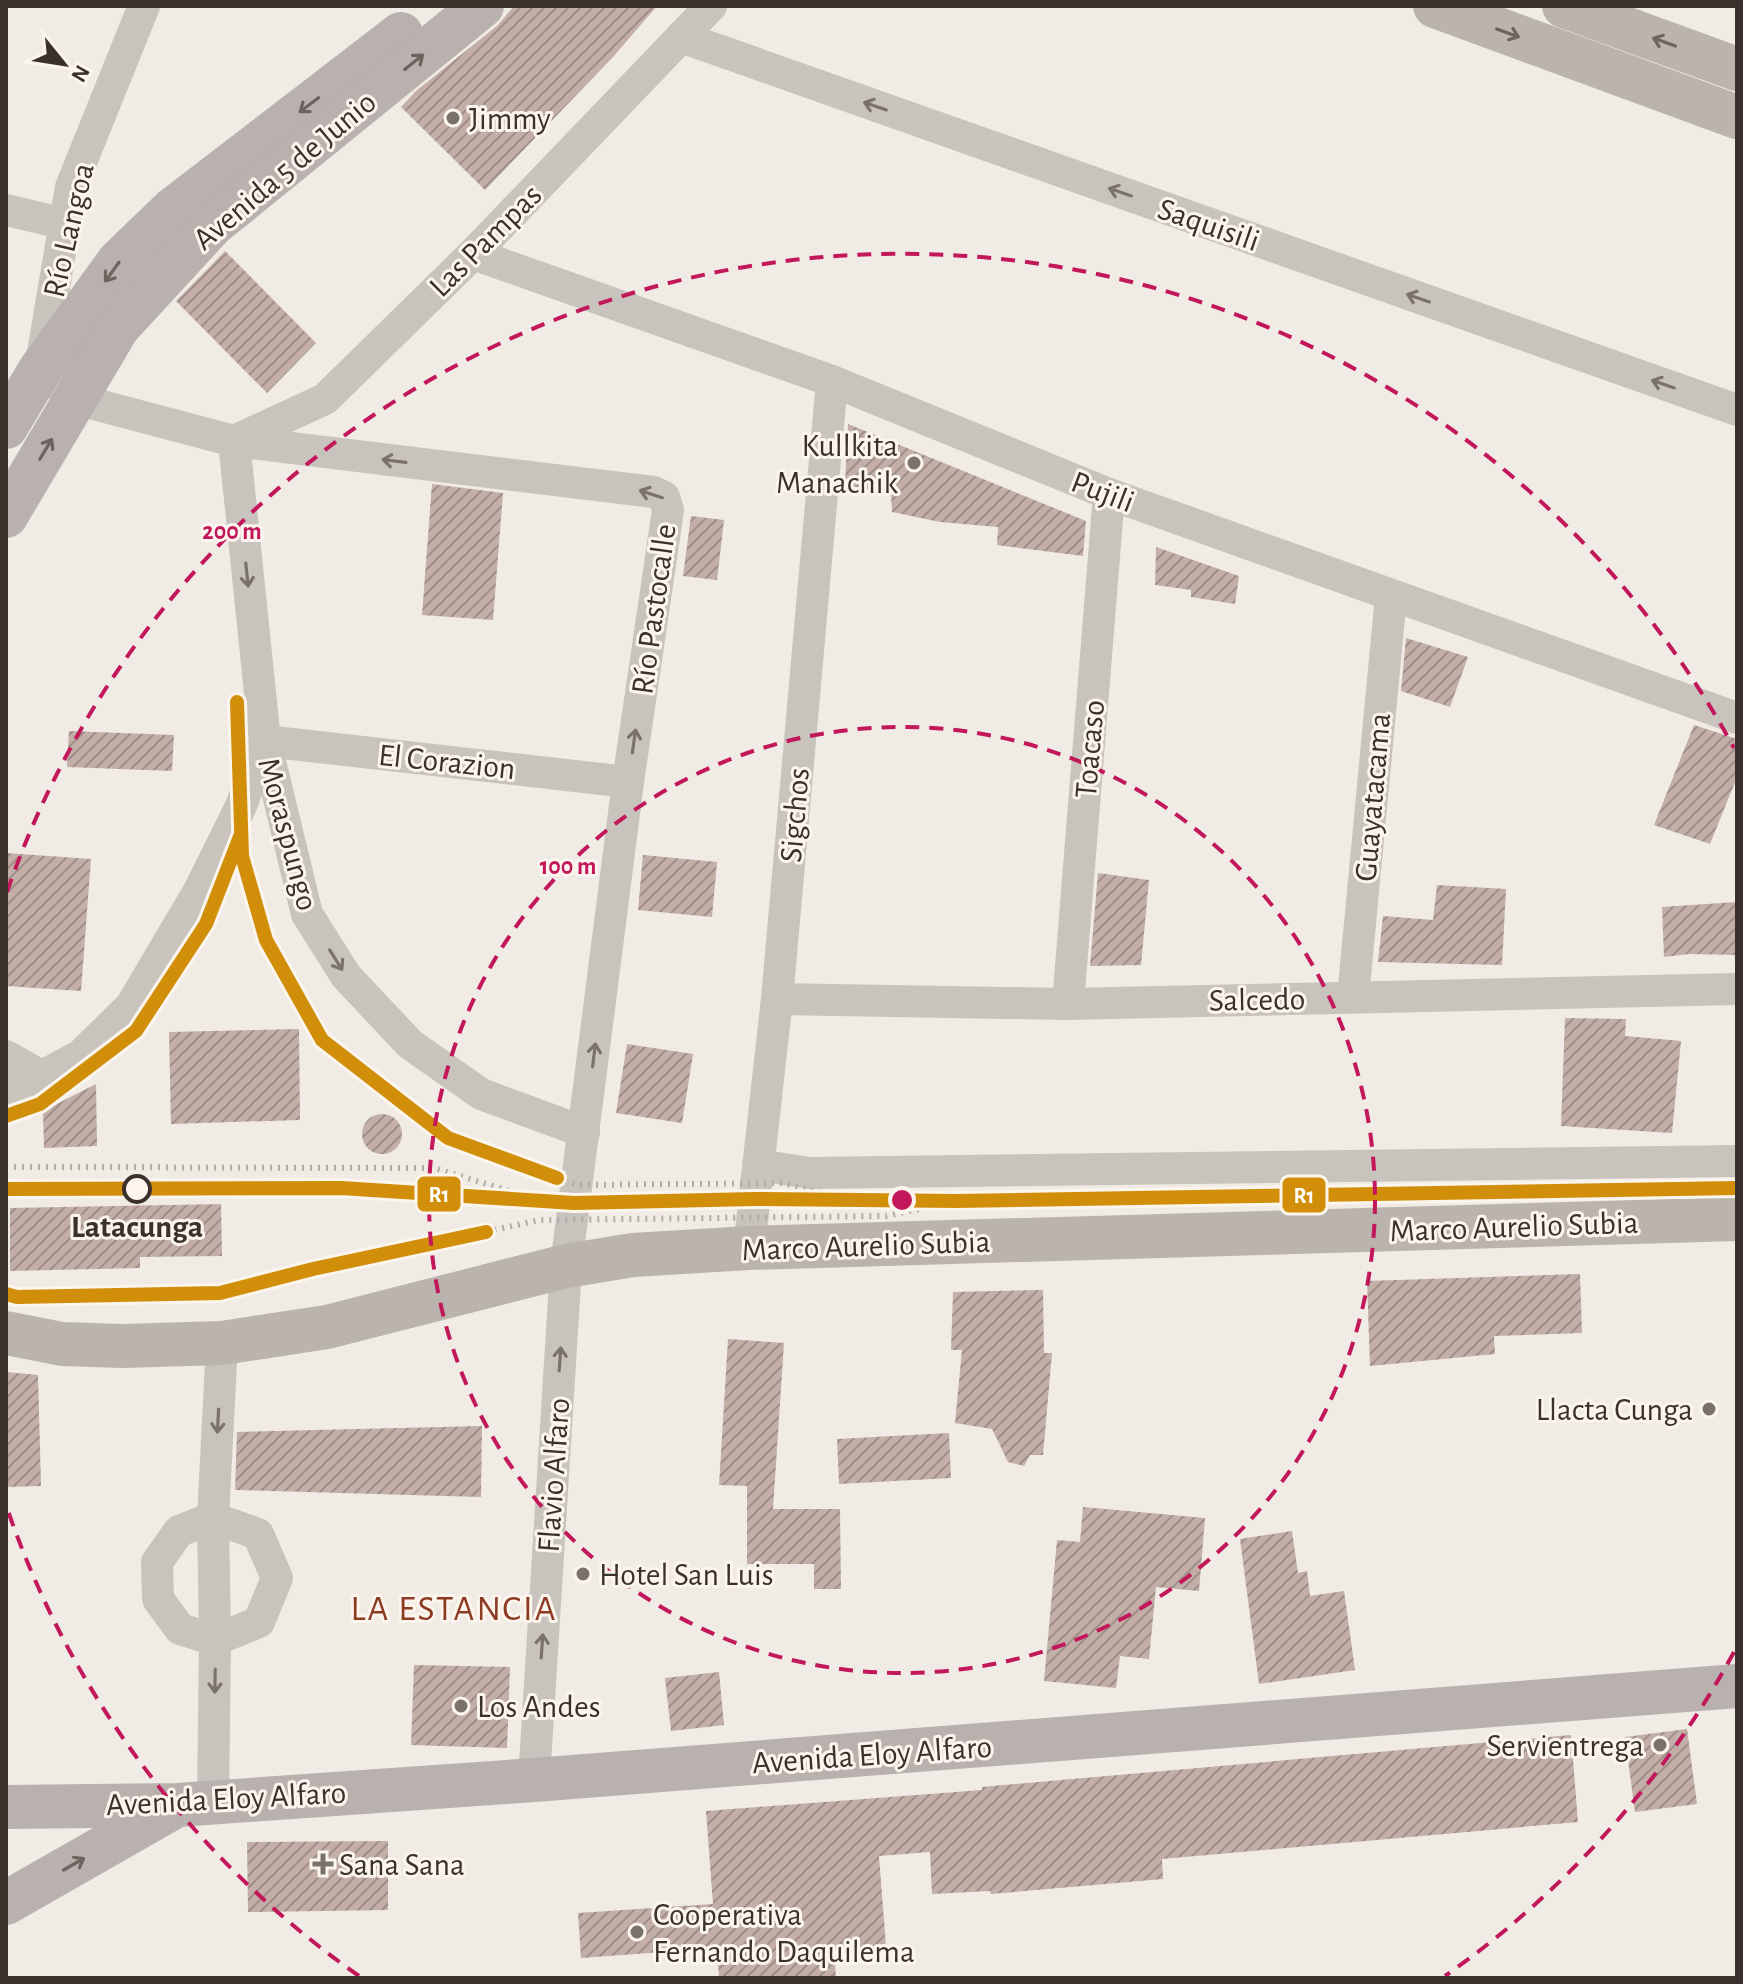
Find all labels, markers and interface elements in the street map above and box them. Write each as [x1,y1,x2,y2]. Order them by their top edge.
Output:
north arrow [24,24,104,104]
one-way arrow [1495,27,1520,41]
one-way arrow [1652,34,1677,48]
one-way arrow [403,53,424,70]
text: N [67,61,94,86]
street label: Avenida 5 de Junio [187,85,382,256]
one-way arrow [299,96,320,113]
one-way arrow [863,98,888,112]
place label: Jimmy [469,103,551,135]
marker: Jimmy [444,109,462,127]
street label: Río Langoa [38,160,100,301]
street label: Las Pampas [423,178,548,303]
one-way arrow [1108,184,1133,199]
street label: Saquisili [1154,193,1263,257]
one-way arrow [103,261,120,282]
one-way arrow [1406,289,1431,304]
one-way arrow [1651,376,1676,391]
place label: Kullkita Manachik [776,430,898,499]
one-way arrow [38,438,54,461]
one-way arrow [381,453,408,468]
marker: Kullkita Manachik [905,454,923,472]
street label: Pujili [1067,465,1138,518]
one-way arrow [639,486,664,501]
text: 200 m [202,520,262,544]
street label: Río Pastocalle [626,522,682,696]
one-way arrow [239,561,254,588]
street label: Toacaso [1070,699,1110,799]
street label: Guayatacama [1350,712,1396,883]
one-way arrow [627,729,642,755]
street label: El Corazion [377,739,517,785]
street label: Moraspungo [252,754,324,914]
street label: Sigchos [775,766,815,864]
text: 100 m [540,855,596,879]
one-way arrow [328,948,344,971]
street label: Salcedo [1208,983,1306,1017]
one-way arrow [587,1043,602,1068]
marker: Latacunga [123,1175,151,1203]
line badge: R1 [416,1175,462,1213]
line badge: R1 [1281,1176,1327,1214]
text: R1 [429,1184,449,1206]
text: R1 [1294,1185,1314,1207]
centre of rings [888,1186,916,1214]
street label: Marco Aurelio Subia [1389,1207,1639,1247]
place label: Latacunga [71,1211,203,1243]
street label: Marco Aurelio Subia [741,1226,991,1266]
one-way arrow [553,1346,568,1373]
place label: Llacta Cunga [1536,1394,1693,1426]
street label: Flavio Alfaro [533,1397,575,1553]
marker: Llacta Cunga [1700,1400,1718,1418]
one-way arrow [210,1407,225,1434]
place label: Hotel San Luis [599,1559,774,1591]
marker: Hotel San Luis [574,1565,592,1583]
district label: LA ESTANCIA [350,1591,558,1627]
one-way arrow [535,1633,550,1660]
one-way arrow [207,1667,223,1694]
place label: Los Andes [477,1691,601,1723]
marker: Los Andes [452,1697,470,1715]
place label: Servientrega [1487,1730,1644,1762]
street label: Avenida Eloy Alfaro [751,1731,993,1779]
marker: Servientrega [1651,1736,1669,1754]
street label: Avenida Eloy Alfaro [105,1777,347,1821]
place label: Sana Sana [339,1849,465,1881]
marker: Sana Sana [314,1855,332,1873]
one-way arrow [62,1856,85,1872]
place label: Cooperativa Fernando Daquilema [653,1899,915,1968]
marker: Cooperativa Fernando Daquilema [628,1923,646,1941]

